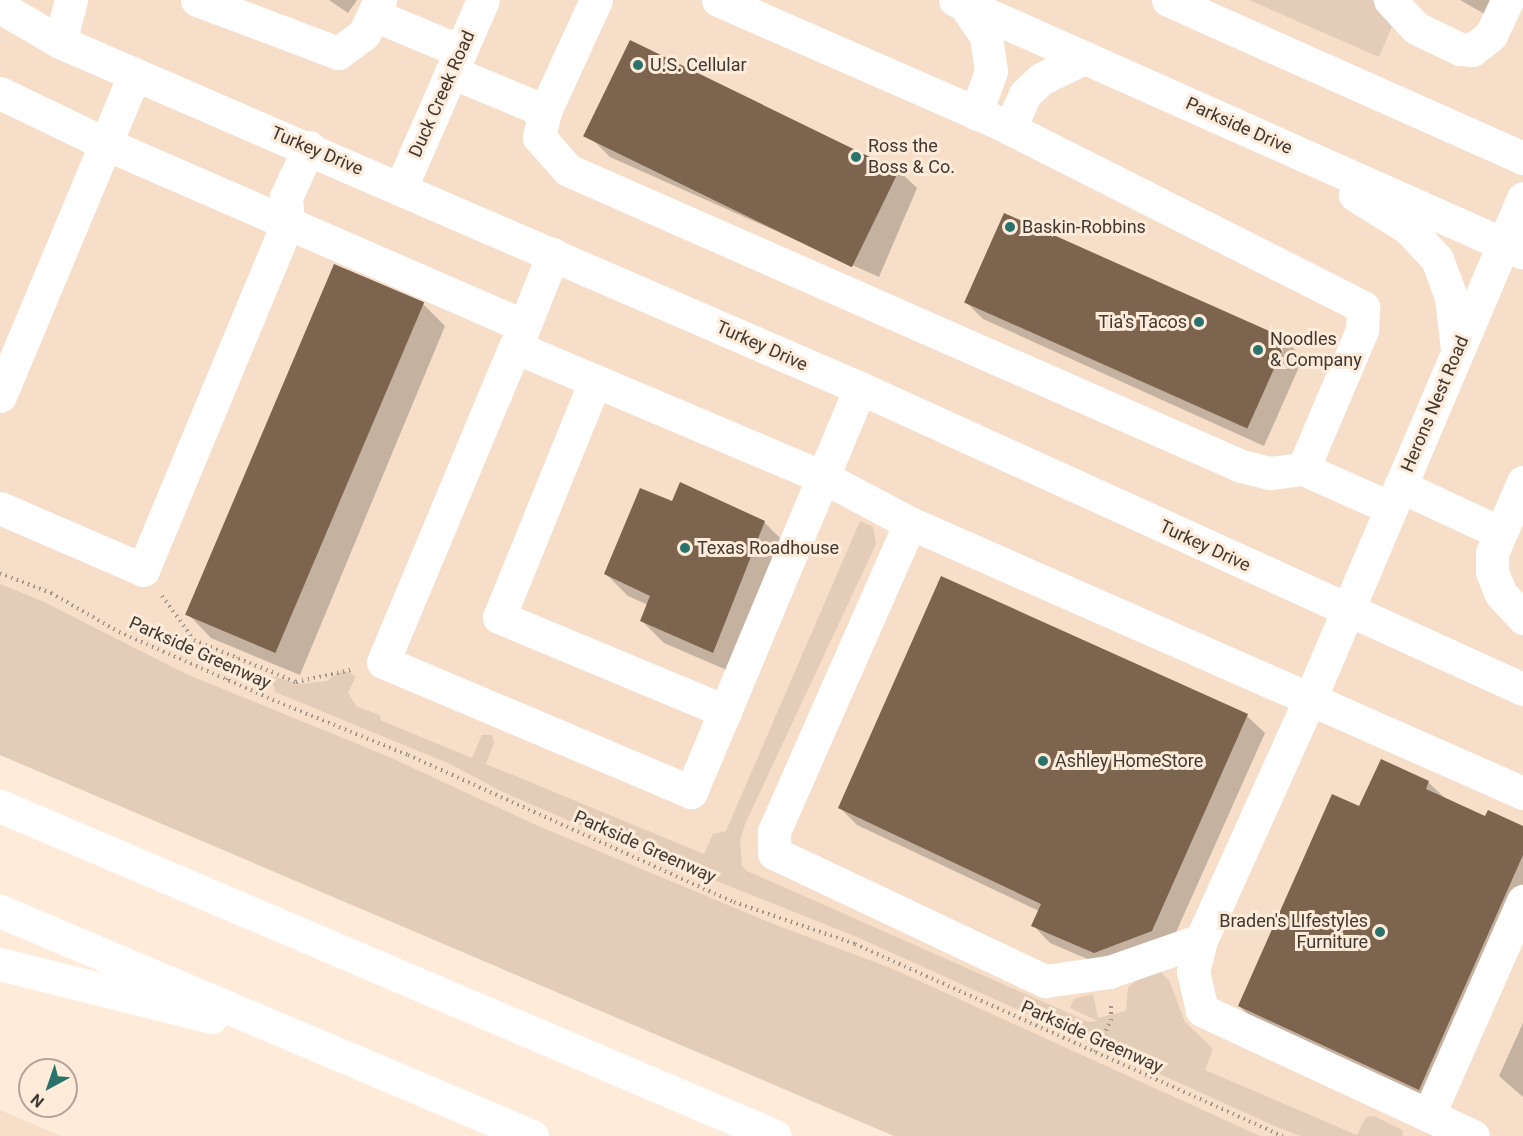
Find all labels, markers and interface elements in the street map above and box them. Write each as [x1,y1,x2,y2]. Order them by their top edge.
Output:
street label: Duck Creek Road [404,27,480,161]
place label: U.S. Cellular [650,54,747,76]
marker: U.S. Cellular [631,58,645,72]
street label: Parkside Drive [1182,93,1296,159]
street label: Turkey Drive [268,122,366,180]
place label: Ross the Boss & Co. [868,136,955,178]
marker: Ross the Boss & Co. [849,150,863,164]
place label: Baskin-Robbins [1022,216,1146,238]
marker: Baskin-Robbins [1003,220,1017,234]
place label: Tia's Tacos [1098,311,1187,333]
marker: Tia's Tacos [1192,315,1206,329]
street label: Turkey Drive [713,316,811,376]
place label: Noodles & Company [1270,329,1362,372]
street label: Herons Nest Road [1397,333,1473,475]
marker: Noodles & Company [1251,343,1265,357]
street label: Turkey Drive [1156,516,1254,576]
place label: Texas Roadhouse [697,537,839,559]
marker: Texas Roadhouse [678,541,692,555]
street label: Parkside Greenway [126,612,274,694]
place label: Ashley HomeStore [1055,750,1203,772]
marker: Ashley HomeStore [1036,754,1050,768]
street label: Parkside Greenway [571,806,719,888]
place label: Braden's LIfestyles Furniture [1219,911,1368,954]
marker: Braden's LIfestyles Furniture [1373,925,1387,939]
street label: Parkside Greenway [1018,996,1166,1078]
north arrow [18,1058,78,1118]
text: N [27,1090,48,1112]

